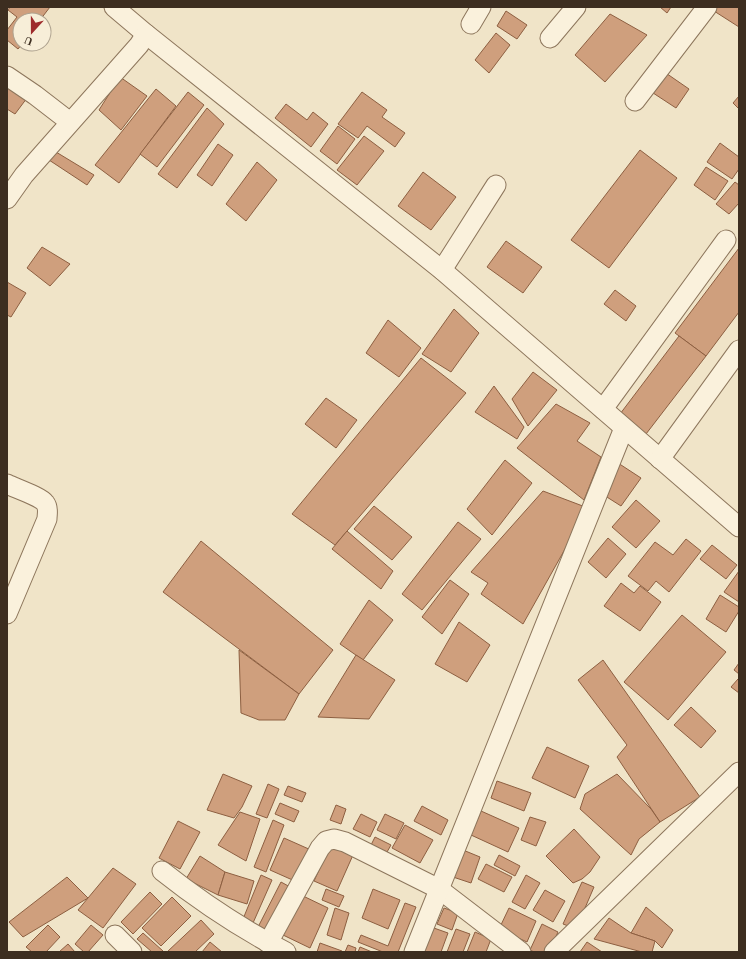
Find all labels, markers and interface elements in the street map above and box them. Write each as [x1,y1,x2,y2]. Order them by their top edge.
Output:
north arrow [12,12,52,52]
text: U [23,34,34,48]

